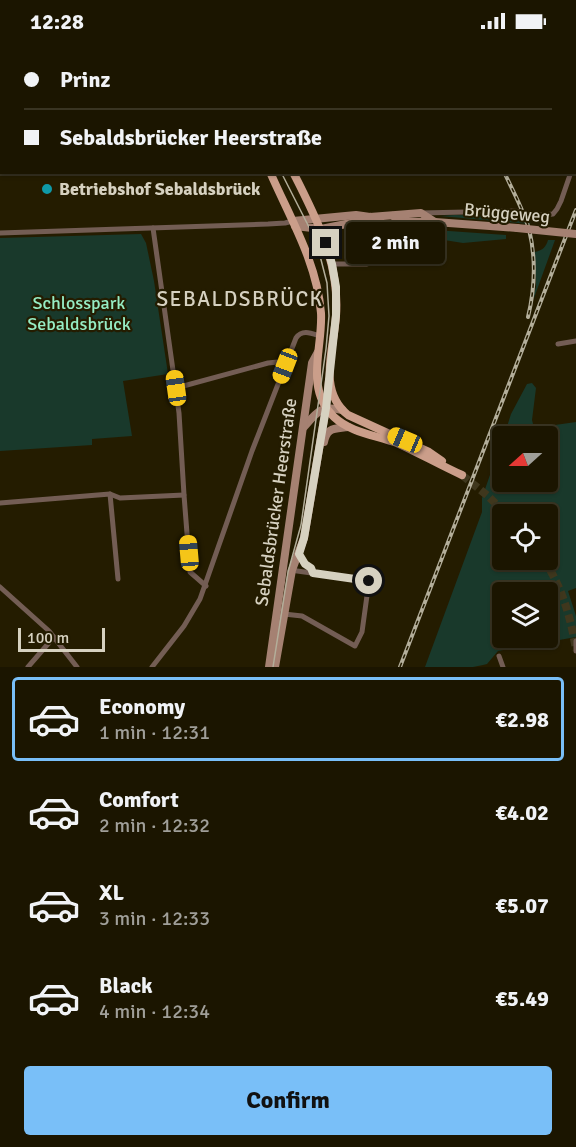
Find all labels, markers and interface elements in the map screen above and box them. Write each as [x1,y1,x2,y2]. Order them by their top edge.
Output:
text: 12:28 [30,8,84,35]
text: Prinz [60,66,110,93]
text: Sebaldsbrücker Heerstraße [60,124,322,151]
place label: Betriebshof Sebaldsbrück [59,178,261,200]
marker: Betriebshof Sebaldsbrück [40,182,54,196]
street label: Brüggeweg [463,198,551,228]
callout: 2 min [347,222,446,264]
route end [312,229,339,256]
text: 2 min [371,230,420,255]
district label: SEBALDSBRÜCK [156,286,324,312]
park label: Schlosspark Sebaldsbrück [27,292,131,335]
car [270,346,300,386]
car [165,369,187,407]
street label: Sebaldsbrücker Heerstraße [251,397,301,607]
car [385,425,425,455]
north arrow [492,426,558,492]
map controls [492,426,558,648]
button: locate [492,504,558,570]
car [178,534,200,572]
route start [355,567,382,594]
button: layers [492,582,558,648]
scale bar [18,625,105,652]
text: 100 m [27,628,69,648]
icon: car [27,692,81,746]
text: Economy [99,693,185,720]
text: €2.98 [495,706,549,733]
text: 1 min · 12:31 [99,720,210,745]
icon: car [27,785,81,839]
text: Comfort [99,786,179,813]
text: €4.02 [495,799,549,826]
text: 2 min · 12:32 [99,813,210,838]
icon: car [27,878,81,932]
text: XL [99,879,124,906]
text: €5.07 [495,892,549,919]
text: 3 min · 12:33 [99,906,210,931]
icon: car [27,971,81,1025]
text: Black [99,972,153,999]
text: €5.49 [495,985,549,1012]
text: 4 min · 12:34 [99,999,210,1024]
button: Confirm [24,1066,552,1135]

